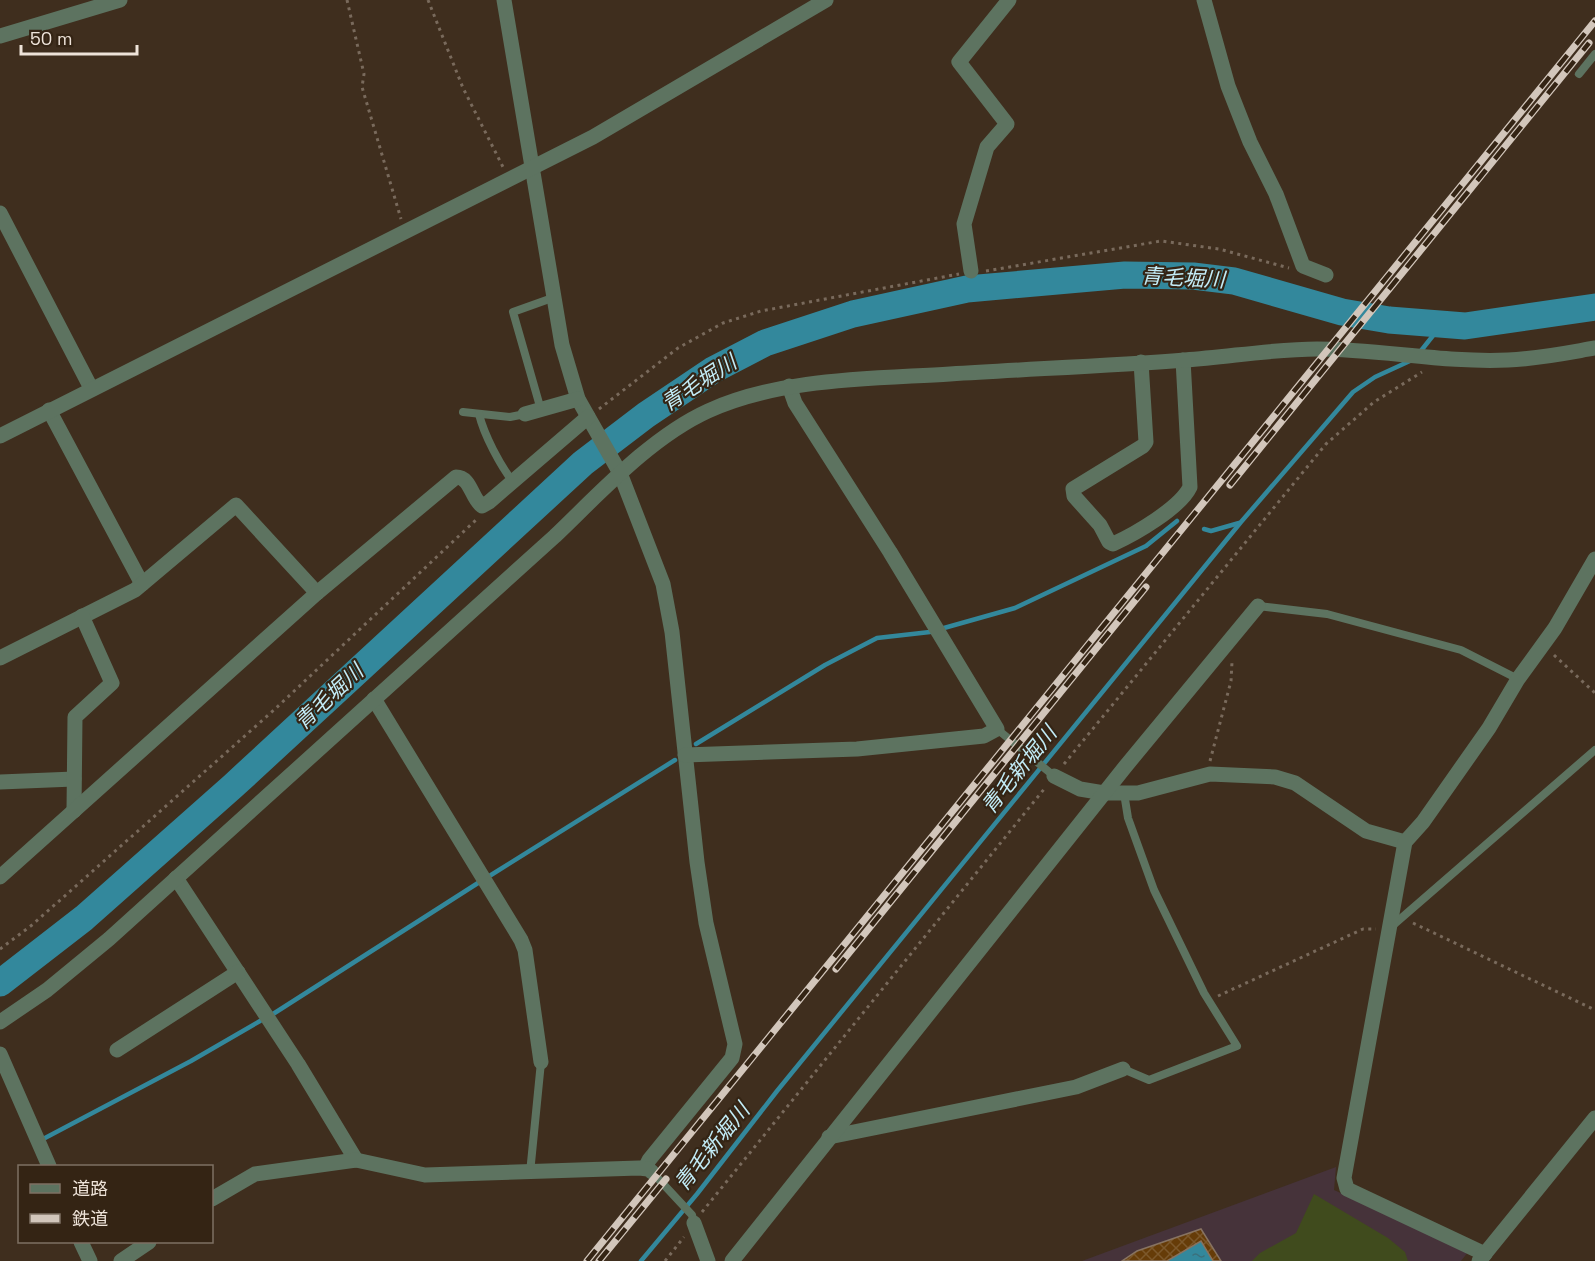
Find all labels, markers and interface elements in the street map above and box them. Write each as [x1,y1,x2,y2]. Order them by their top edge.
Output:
scale bar [21,18,136,56]
text: 50 m [30,27,72,50]
water label: 青毛堀川 [1140,262,1228,293]
water label: 青毛堀川 [656,347,743,417]
water label: 青毛堀川 [289,657,370,735]
water label: 青毛新堀川 [975,719,1063,819]
water label: 青毛新堀川 [668,1096,756,1196]
legend [18,1165,213,1243]
text: 道路 [72,1177,108,1200]
text: 鉄道 [72,1207,108,1230]

